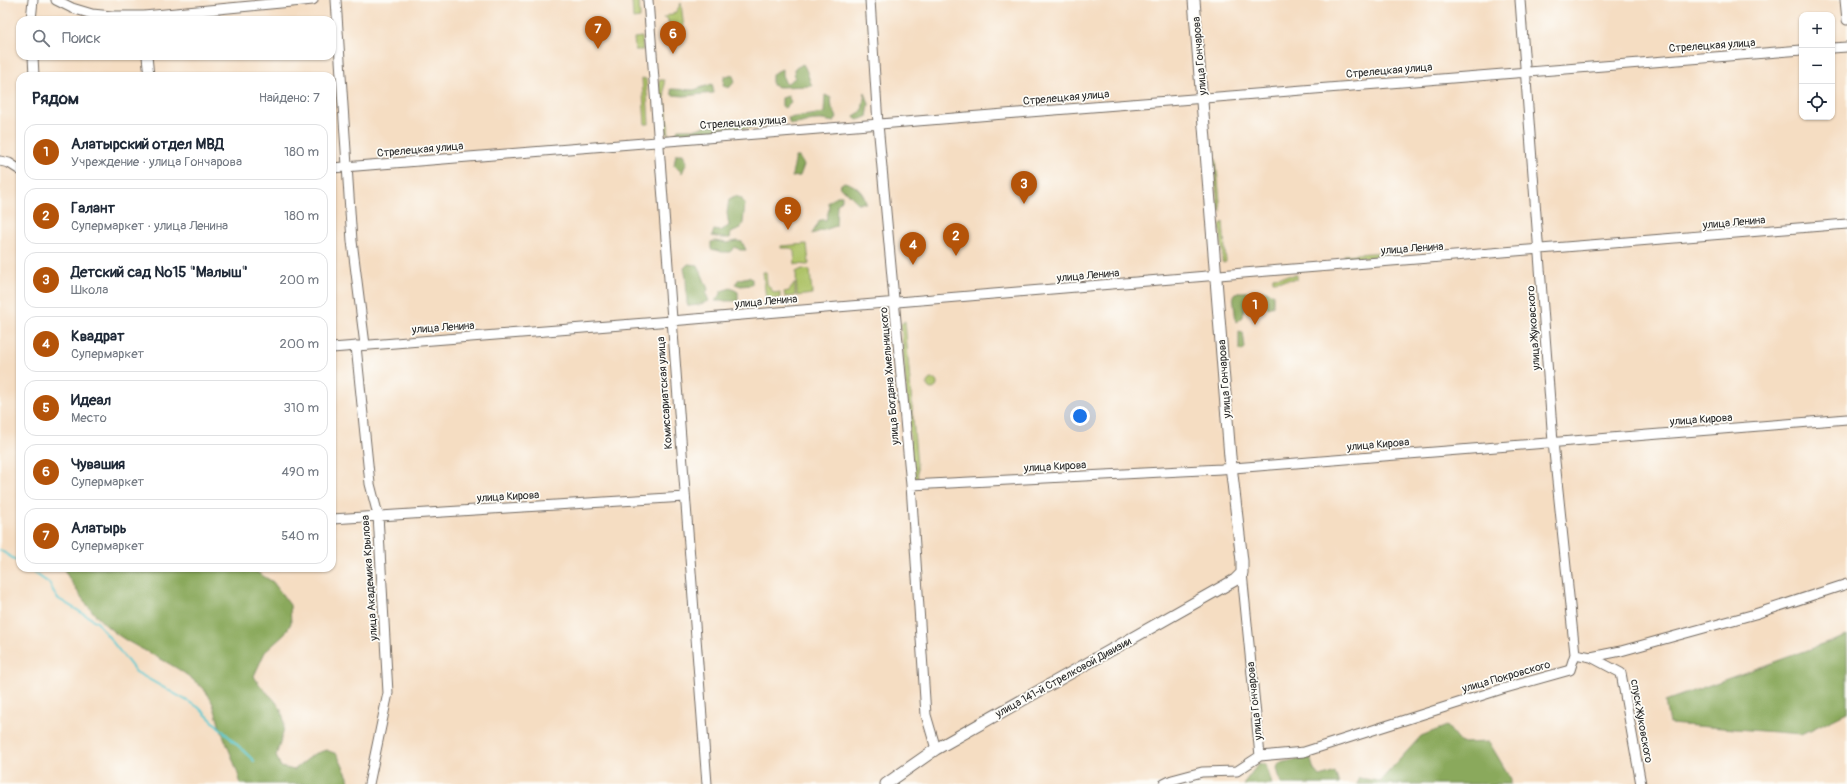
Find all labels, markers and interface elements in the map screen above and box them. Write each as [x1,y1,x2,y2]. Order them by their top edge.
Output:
map controls [1799,12,1835,120]
button: + [1799,12,1835,48]
search box [16,16,336,60]
pin: 7 [585,16,611,49]
street label: улица Гончарова [1190,16,1209,97]
pin: 6 [660,21,686,54]
icon: search [30,27,52,49]
text: Поиск [62,29,101,48]
street label: Стрелецкая улица [1668,36,1756,55]
button: − [1799,48,1835,84]
street label: Стрелецкая улица [1345,60,1433,81]
button: locate [1799,84,1835,120]
street label: Стрелецкая улица [1022,87,1110,108]
text: Рядом [32,88,79,109]
text: Найдено: 7 [259,90,320,106]
street label: Стрелецкая улица [699,113,787,132]
text: Алатырский отдел МВД [71,135,224,154]
street label: Стрелецкая улица [376,139,464,160]
text: 1 [43,144,49,160]
text: 180 m [284,144,319,160]
text: Учреждение · улица Гончарова [71,154,242,170]
pin: 3 [1011,171,1037,204]
pin: 5 [775,197,801,230]
text: Галант [71,199,115,218]
text: 2 [42,208,50,224]
text: 180 m [284,208,319,224]
street label: улица Ленина [1701,213,1766,232]
text: Супермаркет · улица Ленина [71,218,228,234]
pin: 2 [943,223,969,256]
pin: 4 [900,232,926,265]
street label: улица Ленина [1379,240,1444,257]
text: Детский сад №15 "Малыш" [71,263,248,282]
street label: улица Ленина [1055,266,1120,285]
text: 3 [42,272,50,288]
text: 200 m [280,272,319,288]
text: Школа [71,282,108,298]
street label: улица Жуковского [1524,285,1543,372]
street label: улица Ленина [733,292,798,311]
pin: 1 [1242,292,1268,325]
street label: улица Богдана Хмельницкого [877,306,902,446]
street label: улица Ленина [410,319,475,336]
text: Квадрат [71,327,125,346]
text: 4 [42,336,50,352]
text: 200 m [280,336,319,352]
street label: Комиссариатская улица [654,336,675,450]
street label: улица Гончарова [1215,339,1234,420]
text: Супермаркет [71,346,144,362]
text: Идеал [71,391,111,410]
text: 5 [42,400,50,416]
text: 310 m [283,400,319,416]
your location [1070,406,1090,426]
text: Место [71,410,107,426]
street label: улица Кирова [1668,411,1733,428]
street label: улица Кирова [1345,435,1410,454]
text: Чувашия [71,455,125,474]
street label: улица Кирова [1022,458,1087,475]
text: 6 [42,464,50,480]
text: 490 m [282,464,319,480]
text: Супермаркет [71,474,144,490]
street label: улица Кирова [475,488,540,505]
street label: улица Академика Крылова [359,515,380,642]
text: Алатырь [71,519,127,538]
text: 7 [43,528,49,544]
text: 540 m [281,528,319,544]
text: Супермаркет [71,538,144,554]
street label: улица 141-й Стрелковой Дивизии [992,635,1134,721]
street label: улица Покровского [1459,658,1552,696]
street label: улица Гончарова [1244,661,1265,742]
street label: спуск Жуковского [1628,678,1655,764]

